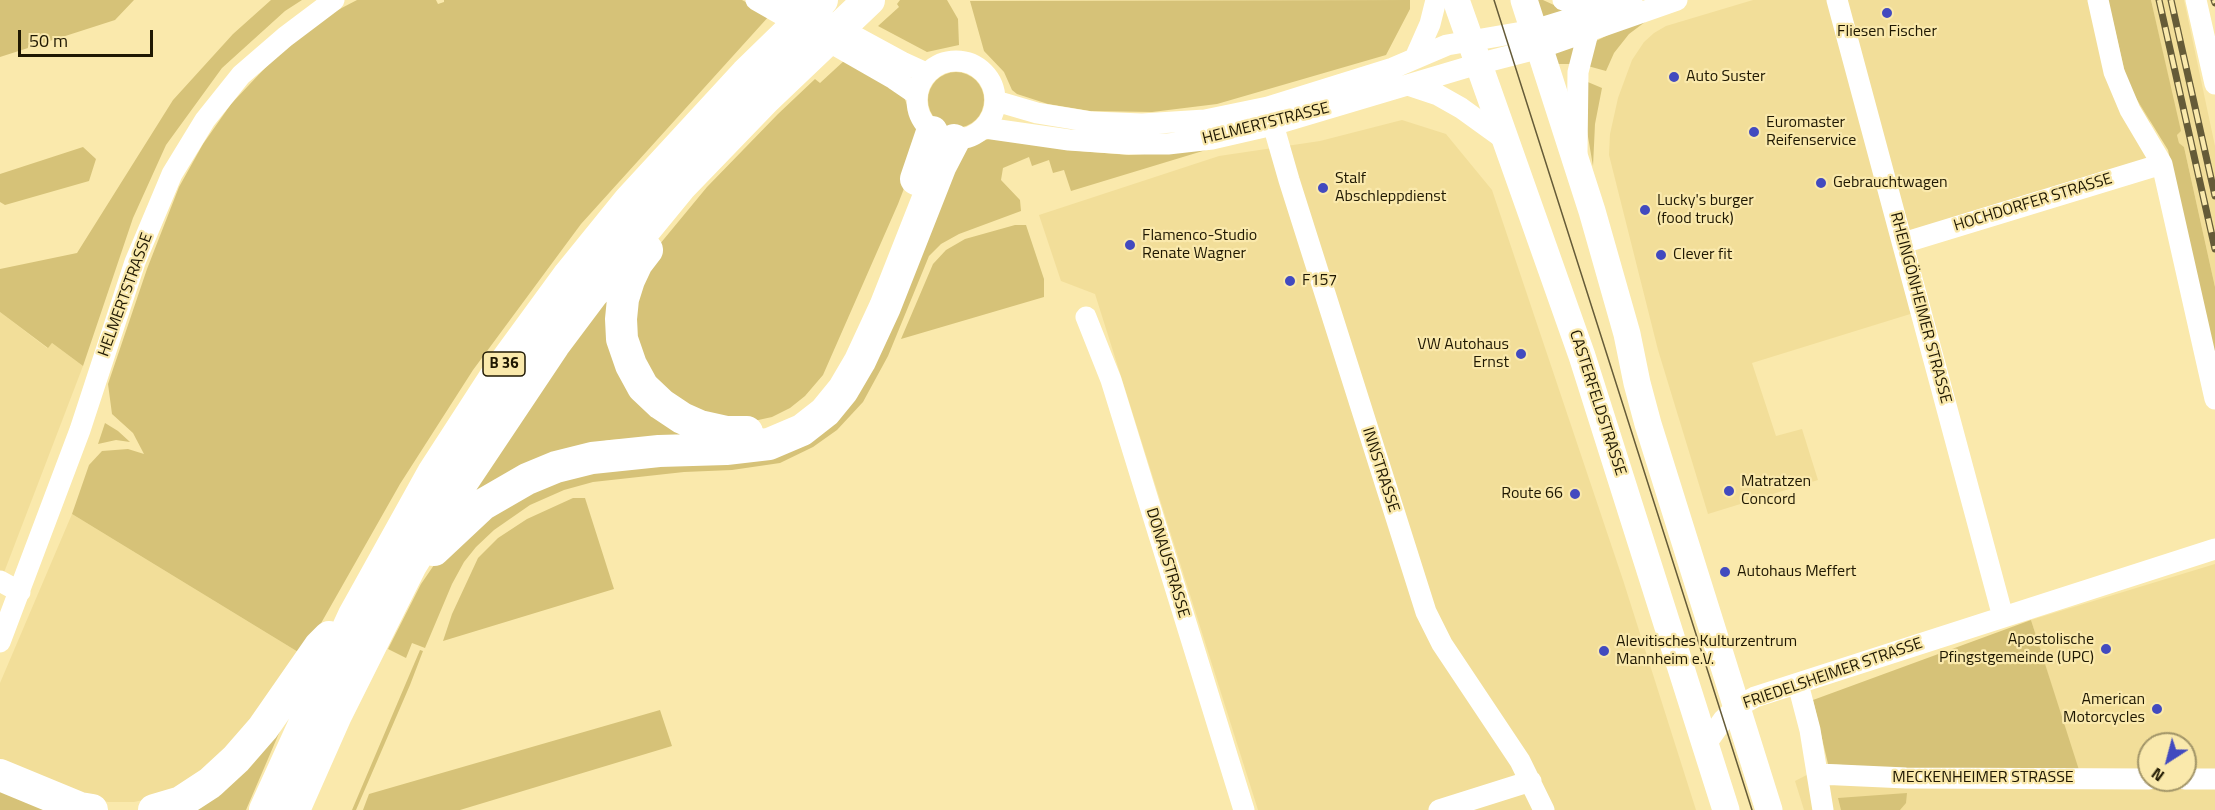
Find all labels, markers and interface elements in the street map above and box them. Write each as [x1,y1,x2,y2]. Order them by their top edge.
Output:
marker: Fliesen Fischer [1880,6,1894,20]
scale bar [21,18,156,56]
place label: Fliesen Fischer [1837,22,1937,42]
text: 50 m [29,27,68,54]
place label: Auto Suster [1686,67,1765,87]
marker: Auto Suster [1667,70,1681,84]
street label: HELMERTSTRASSE [1201,99,1331,149]
place label: Euromaster Reifenservice [1766,113,1856,151]
marker: Euromaster Reifenservice [1747,125,1761,139]
place label: Stalf Abschleppdienst [1335,169,1446,207]
street label: HOCHDORFER STRASSE [1951,170,2115,236]
place label: Gebrauchtwagen [1833,173,1948,193]
marker: Gebrauchtwagen [1814,176,1828,190]
marker: Stalf Abschleppdienst [1316,181,1330,195]
place label: Lucky's burger (food truck) [1657,191,1754,229]
marker: Lucky's burger (food truck) [1638,203,1652,217]
street label: RHEINGÖNHEIMER STRASSE [1885,210,1955,406]
place label: Flamenco-Studio Renate Wagner [1142,226,1257,264]
street label: HELMERTSTRASSE [95,231,157,359]
marker: Flamenco-Studio Renate Wagner [1123,238,1137,252]
place label: Clever fit [1673,245,1732,265]
marker: Clever fit [1654,248,1668,262]
place label: F157 [1302,271,1337,291]
marker: F157 [1283,274,1297,288]
street label: CASTERFELDSTRASSE [1564,328,1630,478]
place label: VW Autohaus Ernst [1417,335,1509,373]
marker: VW Autohaus Ernst [1514,347,1528,361]
road number: B 36 [483,352,525,376]
street label: INNSTRASSE [1357,425,1403,515]
place label: Matratzen Concord [1741,472,1811,510]
place label: Route 66 [1501,484,1563,504]
marker: Matratzen Concord [1722,484,1736,498]
marker: Route 66 [1568,487,1582,501]
street label: DONAUSTRASSE [1141,506,1193,620]
place label: Autohaus Meffert [1737,562,1856,582]
marker: Autohaus Meffert [1718,565,1732,579]
place label: Apostolische Pfingstgemeinde (UPC) [1939,630,2094,668]
place label: Alevitisches Kulturzentrum Mannheim e.V. [1616,632,1797,670]
street label: FRIEDELSHEIMER STRASSE [1741,634,1925,714]
marker: Apostolische Pfingstgemeinde (UPC) [2099,642,2113,656]
marker: Alevitisches Kulturzentrum Mannheim e.V. [1597,644,1611,658]
place label: American Motorcycles [2063,690,2145,728]
marker: American Motorcycles [2150,702,2164,716]
north arrow [2137,732,2197,792]
text: N [2146,762,2169,788]
street label: MECKENHEIMER STRASSE [1892,768,2074,788]

